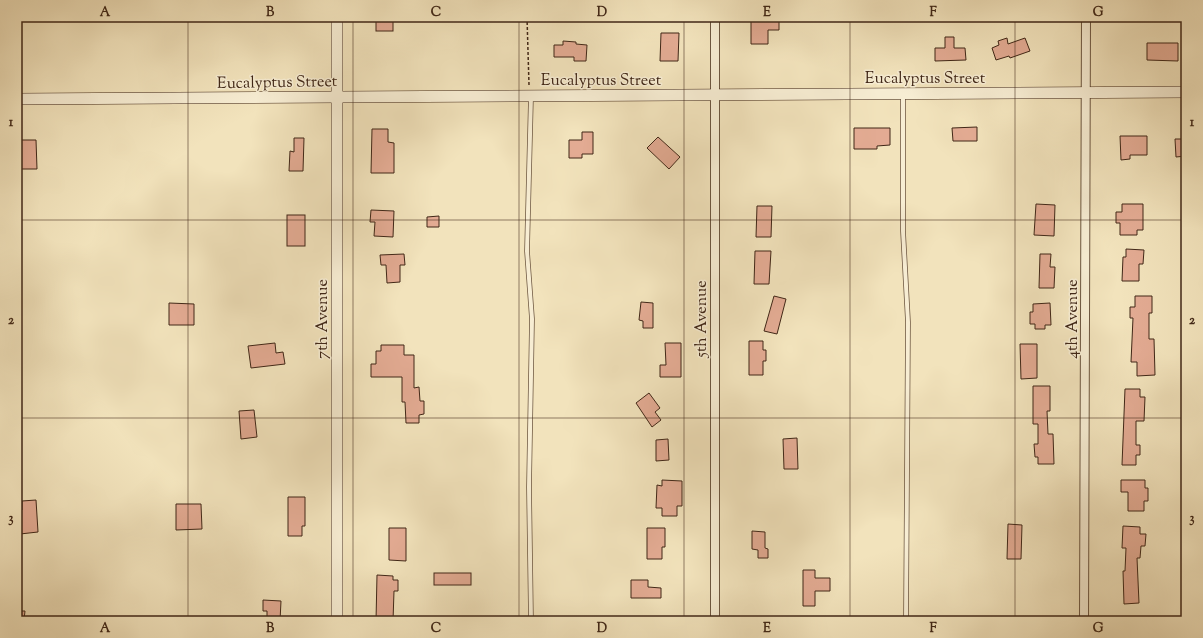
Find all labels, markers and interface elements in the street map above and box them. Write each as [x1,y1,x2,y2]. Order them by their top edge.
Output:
text: A [100,4,111,22]
text: B [266,4,275,22]
text: C [431,4,441,22]
text: D [597,4,607,22]
text: E [763,4,771,22]
text: F [929,4,937,22]
text: G [1093,4,1104,22]
street label: Eucalyptus Street [865,68,986,91]
street label: Eucalyptus Street [541,70,662,93]
street label: Eucalyptus Street [217,71,338,96]
text: 1 [9,114,14,132]
text: 1 [1190,114,1195,132]
street label: 7th Avenue [312,279,335,359]
street label: 4th Avenue [1062,279,1085,359]
street label: 5th Avenue [691,280,714,359]
text: 2 [8,312,15,330]
text: 2 [1189,312,1196,330]
text: 3 [8,510,14,528]
text: 3 [1189,510,1195,528]
text: A [100,620,111,638]
text: B [266,620,275,638]
text: C [431,620,441,638]
text: D [597,620,607,638]
text: E [763,620,771,638]
text: F [929,620,937,638]
text: G [1093,620,1104,638]

